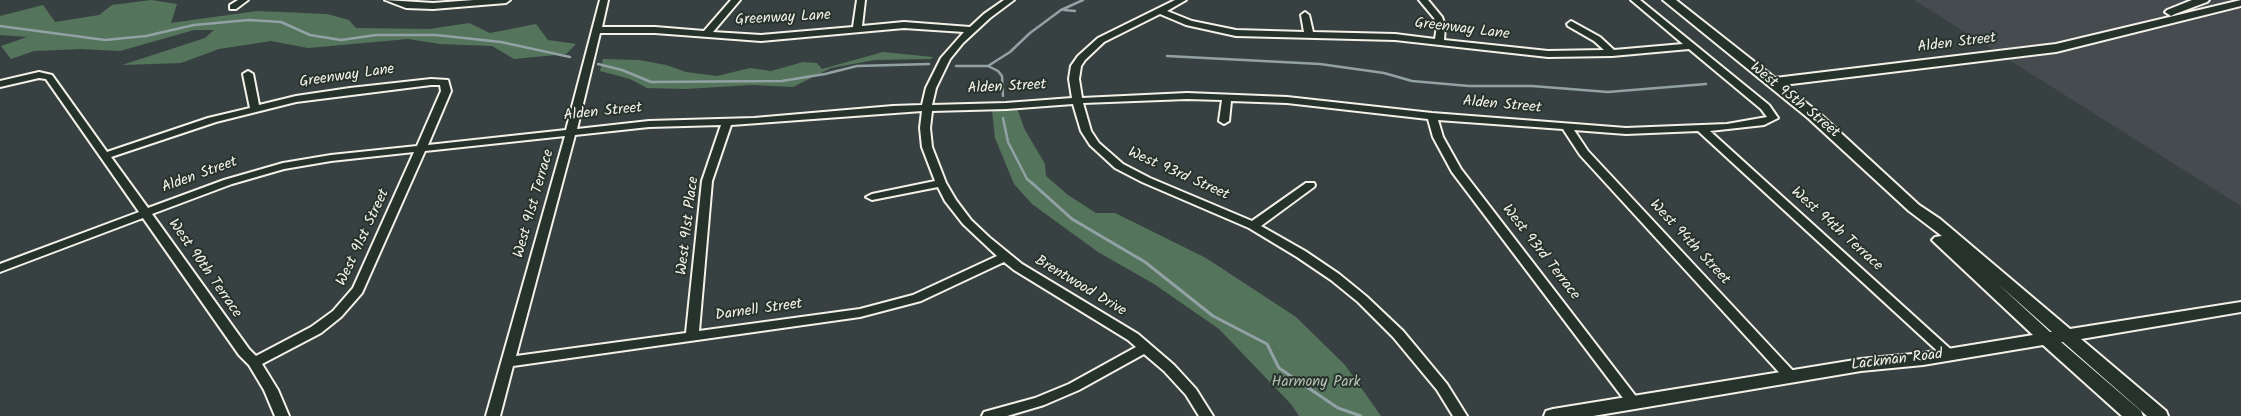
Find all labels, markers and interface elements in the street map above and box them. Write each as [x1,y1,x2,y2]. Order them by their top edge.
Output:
street label: Greenway Lane [735,8,831,30]
street label: Greenway Lane [1413,15,1511,45]
street label: Alden Street [1917,30,1997,58]
street label: West 95th Street [1746,59,1842,143]
street label: Greenway Lane [298,61,396,93]
street label: Alden Street [967,77,1047,99]
street label: Alden Street [1462,94,1542,118]
street label: Alden Street [563,100,643,126]
street label: West 93rd Street [1125,145,1231,205]
street label: West 91st Terrace [511,148,559,260]
street label: Alden Street [160,154,240,198]
street label: West 91st Place [674,176,704,276]
street label: West 94th Terrace [1786,184,1886,276]
street label: West 91st Street [334,187,394,289]
street label: West 94th Street [1645,197,1733,289]
street label: West 93rd Terrace [1497,202,1583,304]
street label: West 90th Terrace [163,216,245,322]
street label: Brentwood Drive [1031,253,1129,321]
street label: Darnell Street [714,296,804,326]
street label: Lackman Road [1850,346,1944,376]
park label: Harmony Park [1271,374,1361,392]

